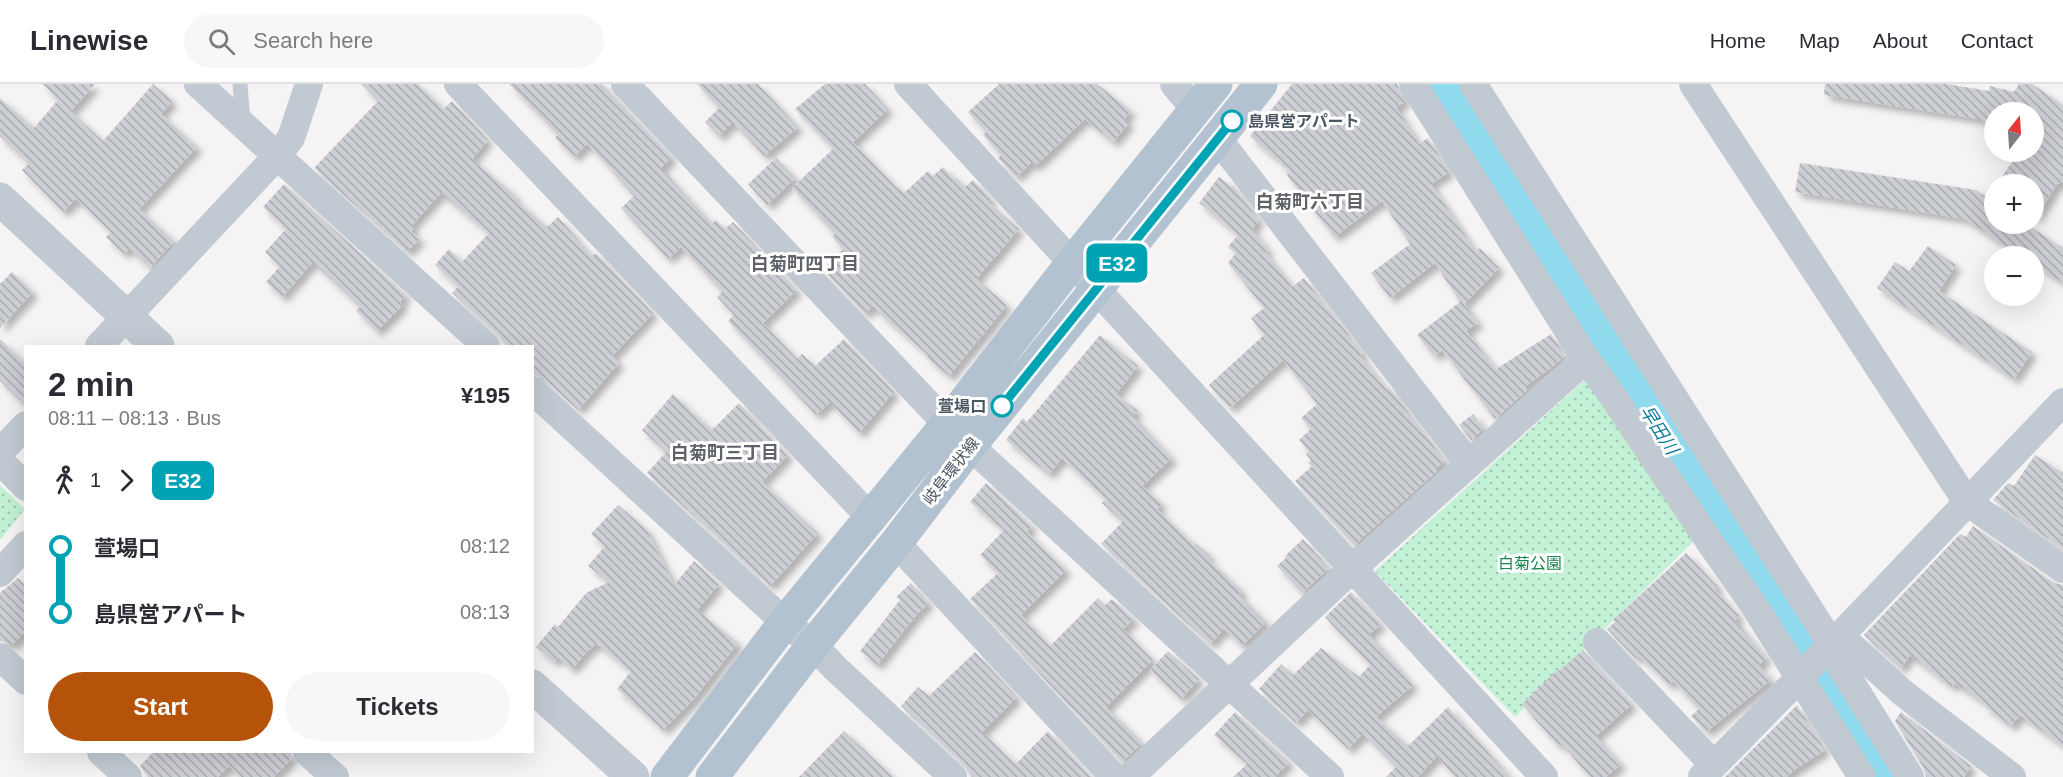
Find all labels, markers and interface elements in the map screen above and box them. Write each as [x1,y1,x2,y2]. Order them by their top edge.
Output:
search box [184,14,604,68]
text: Linewise [30,25,148,56]
icon: search [205,25,238,58]
text: Search here [253,28,373,53]
text: Home [1710,29,1766,52]
text: Map [1799,29,1840,52]
text: About [1873,29,1928,52]
text: Contact [1961,29,2033,52]
north arrow [1984,102,2044,162]
map controls [1984,102,2044,306]
marker: 島県営アパート [1221,110,1243,132]
place label: 島県営アパート [1248,113,1360,130]
button: + [1984,174,2044,234]
district label: 白菊町六丁目 [1256,192,1364,212]
line badge: E32 [1082,244,1152,282]
button: − [1984,246,2044,306]
text: E32 [1098,252,1136,275]
district label: 白菊町四丁目 [751,254,859,274]
text: 2 min [48,366,134,403]
text: ¥195 [461,383,510,408]
marker: 萱場口 [991,395,1013,417]
place label: 萱場口 [938,398,986,415]
water label: 早田川 [1636,402,1683,460]
text: 08:11 – 08:13 · Bus [48,407,221,429]
street label: 岐阜環状線 [920,434,982,508]
district label: 白菊町三丁目 [671,443,779,463]
icon: walk [48,464,81,497]
icon: forward [110,464,143,497]
text: 1 [90,469,101,491]
text: E32 [164,469,202,492]
text: 08:12 [460,535,510,557]
text: 萱場口 [94,536,160,561]
park label: 白菊公園 [1498,555,1562,572]
text: 08:13 [460,601,510,623]
text: 島県営アパート [94,602,248,627]
button: Start [48,672,273,741]
button: Tickets [285,672,510,741]

